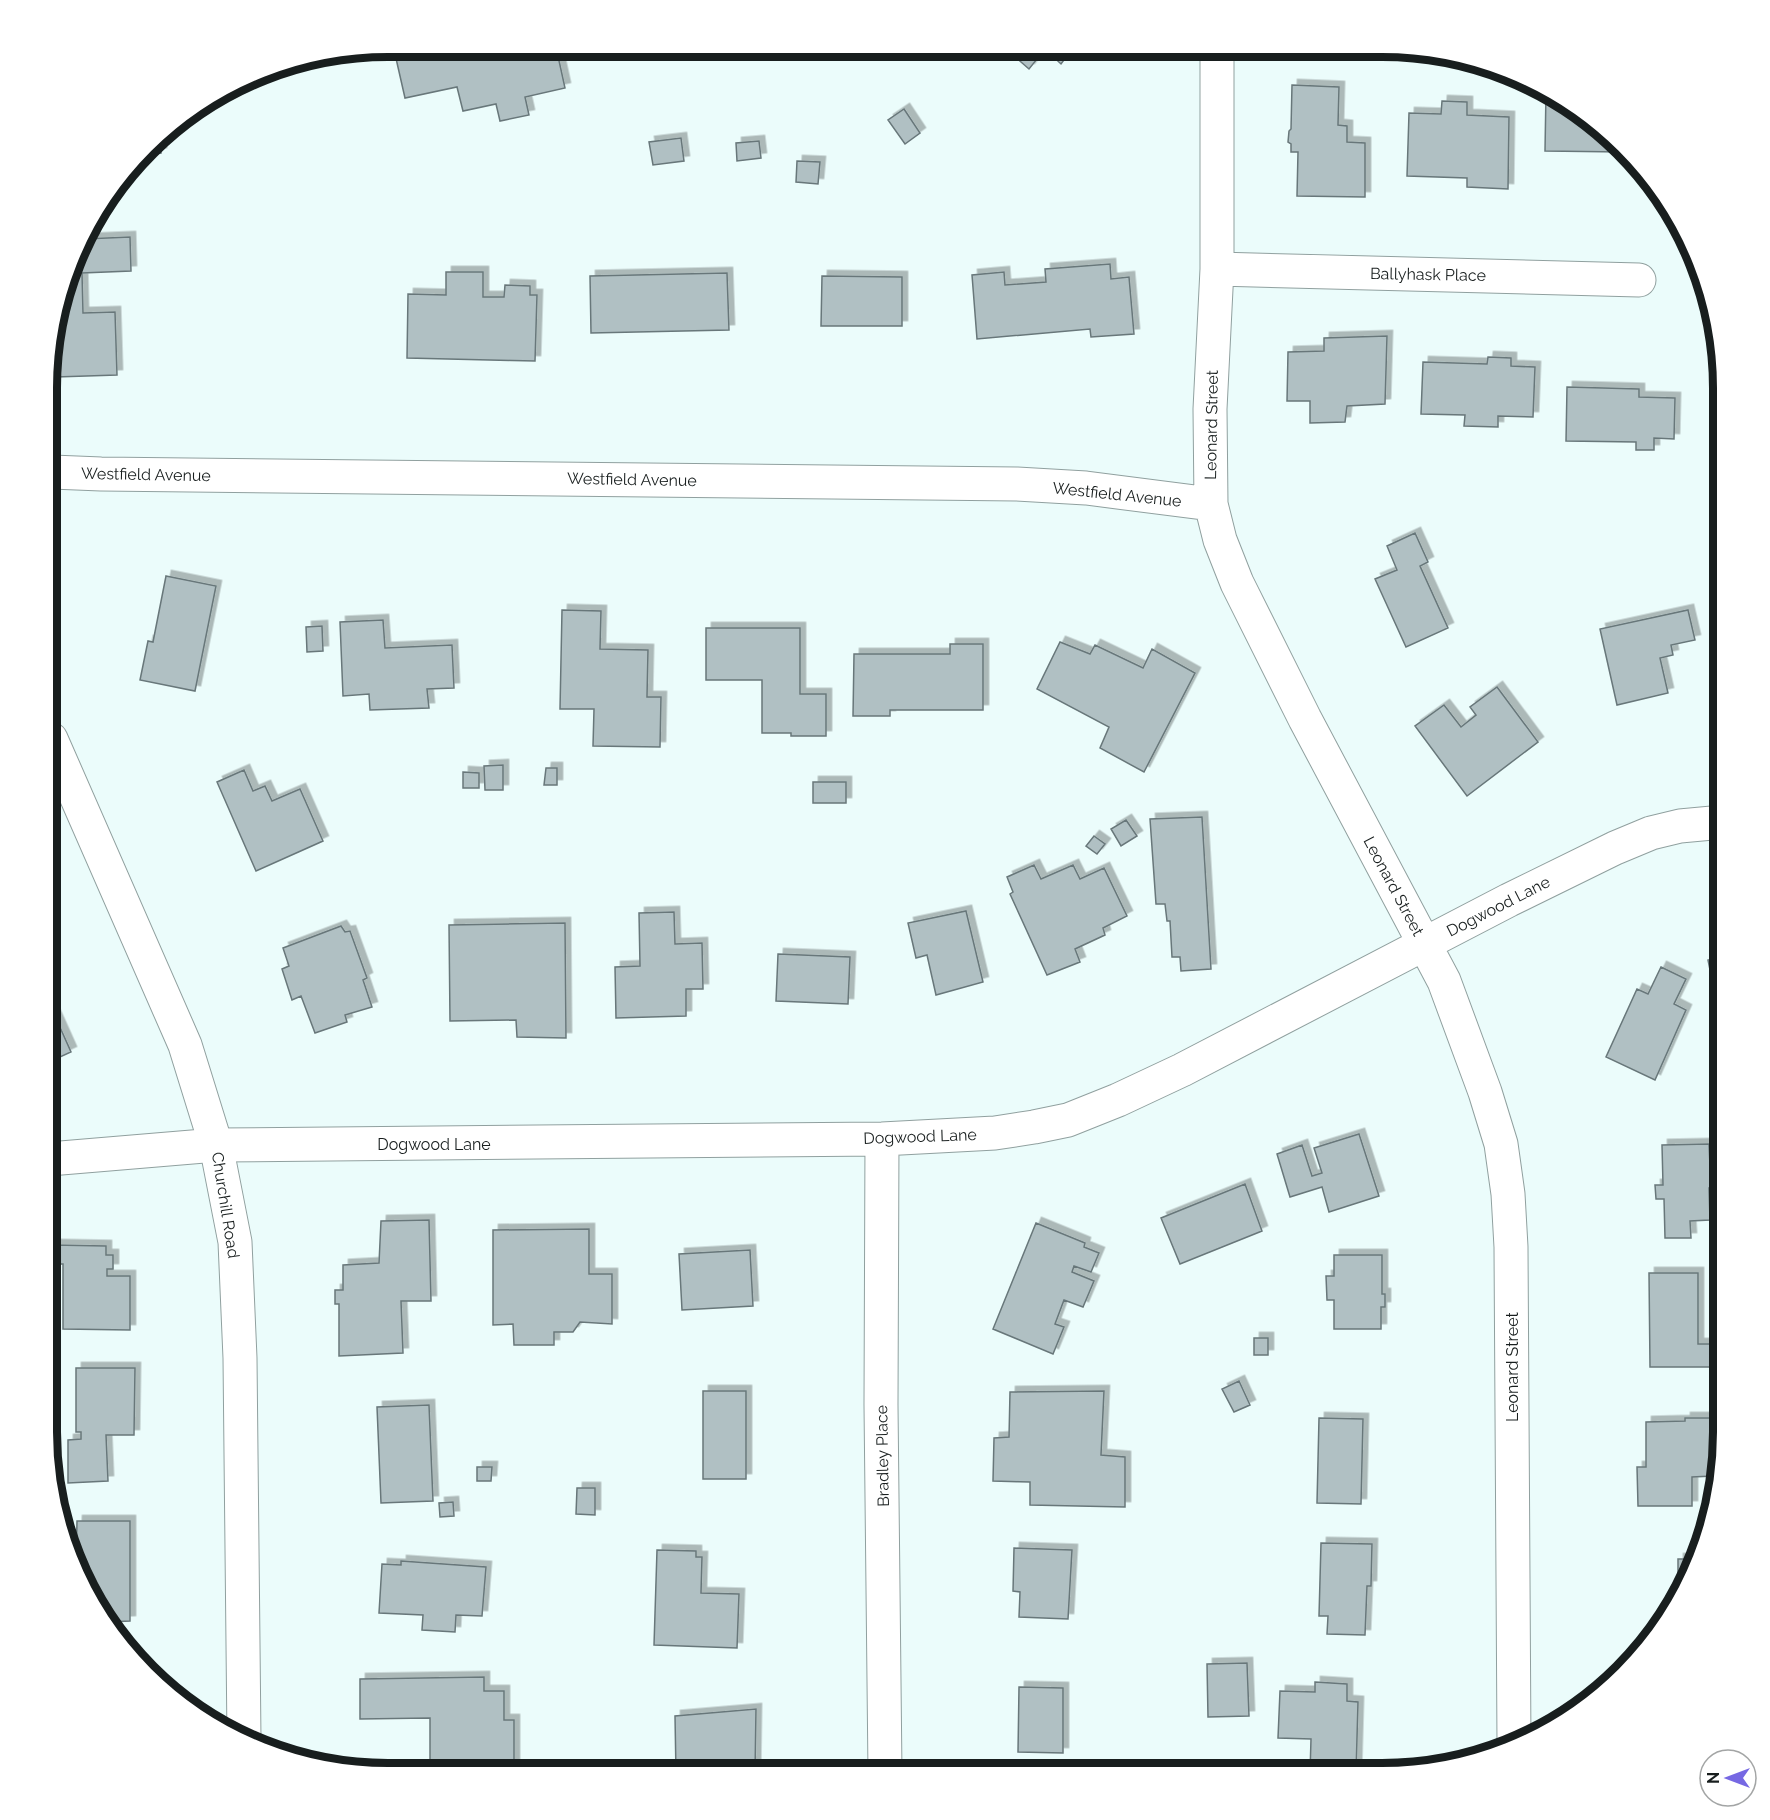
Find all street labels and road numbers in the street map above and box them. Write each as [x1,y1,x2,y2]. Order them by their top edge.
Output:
street label: Ballyhask Place [1370,264,1486,285]
street label: Leonard Street [1201,369,1222,480]
street label: Westfield Avenue [81,464,211,485]
street label: Westfield Avenue [567,469,697,490]
street label: Westfield Avenue [1051,478,1182,511]
street label: Leonard Street [1359,833,1428,940]
street label: Dogwood Lane [1443,872,1553,941]
street label: Dogwood Lane [863,1125,977,1148]
street label: Dogwood Lane [377,1135,491,1154]
street label: Churchill Road [208,1151,243,1260]
street label: Leonard Street [1503,1311,1522,1422]
street label: Bradley Place [872,1405,893,1507]

